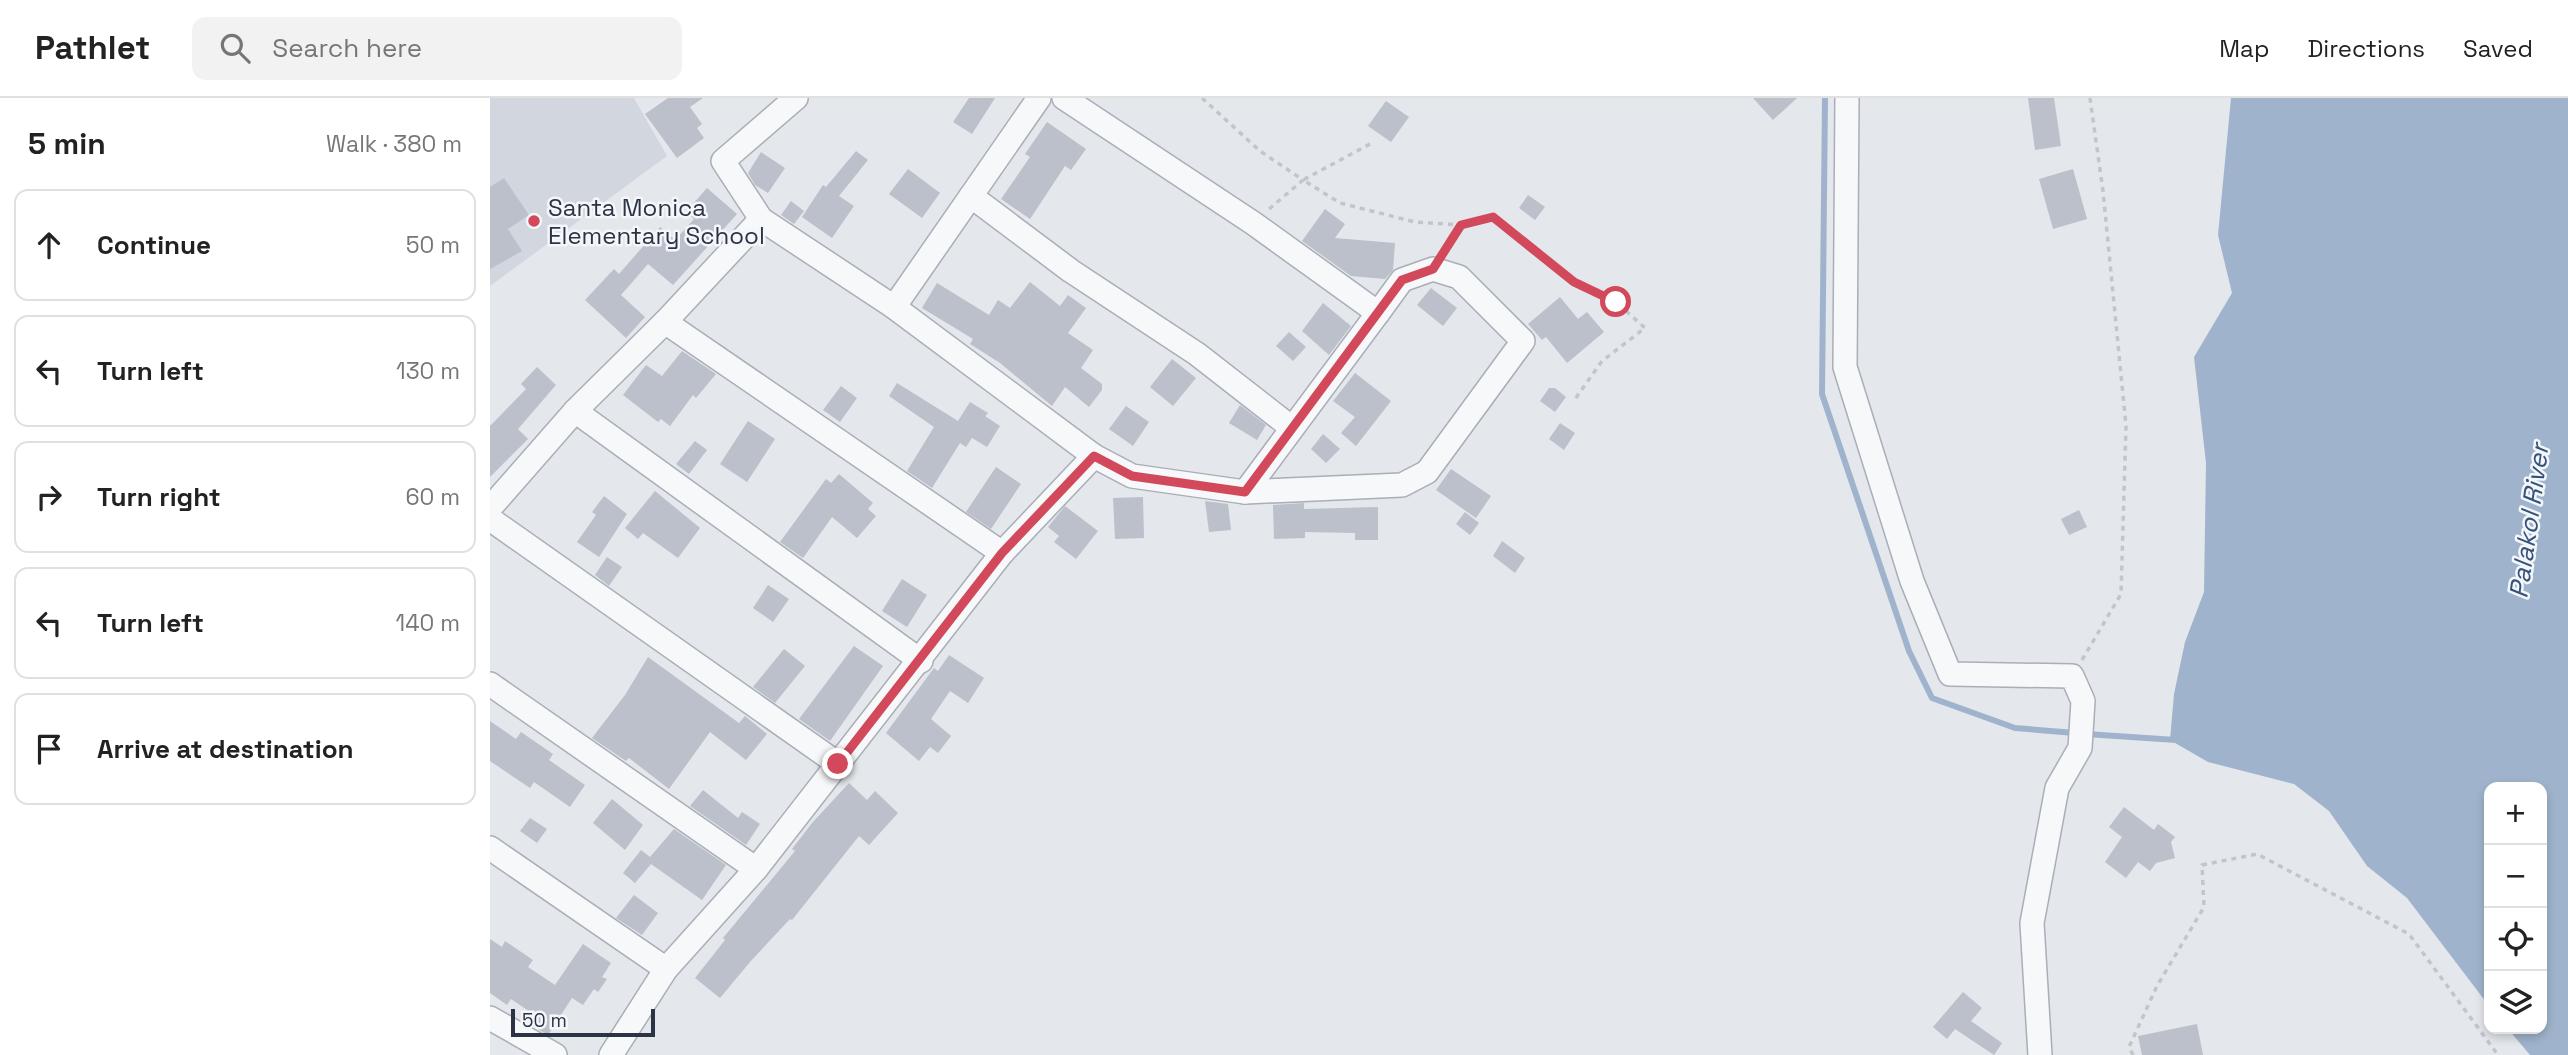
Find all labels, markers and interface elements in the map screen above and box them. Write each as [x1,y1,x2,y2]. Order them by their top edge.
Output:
search box [192,17,682,80]
text: Pathlet [35,27,150,69]
icon: search [216,29,254,67]
text: Search here [272,31,422,65]
text: Map [2219,33,2269,64]
text: Directions [2307,33,2425,64]
text: Saved [2463,33,2533,64]
text: 5 min [28,124,106,163]
text: Walk · 380 m [326,129,462,159]
place label: Santa Monica Elementary School [548,192,765,251]
marker: Santa Monica Elementary School [526,213,542,229]
icon: ahead [30,226,68,264]
text: Continue [97,228,211,262]
text: 50 m [406,230,460,260]
route start [1600,286,1631,317]
icon: left [30,352,68,390]
text: Turn left [97,354,204,388]
text: 130 m [396,356,460,386]
water label: Palakol River [2501,438,2557,600]
icon: right [30,478,68,516]
text: Turn right [97,480,221,514]
text: 60 m [405,482,460,512]
icon: left [30,604,68,642]
text: Turn left [97,606,204,640]
text: 140 m [396,608,460,638]
icon: arrive [30,730,68,768]
text: Arrive at destination [97,732,354,766]
route end [822,748,853,779]
map controls [2484,782,2547,1034]
button: + [2484,782,2547,845]
button: − [2484,845,2547,908]
button: locate [2484,908,2547,971]
button: layers [2484,971,2547,1034]
scale bar [511,1006,654,1038]
text: 50 m [522,1008,567,1033]

